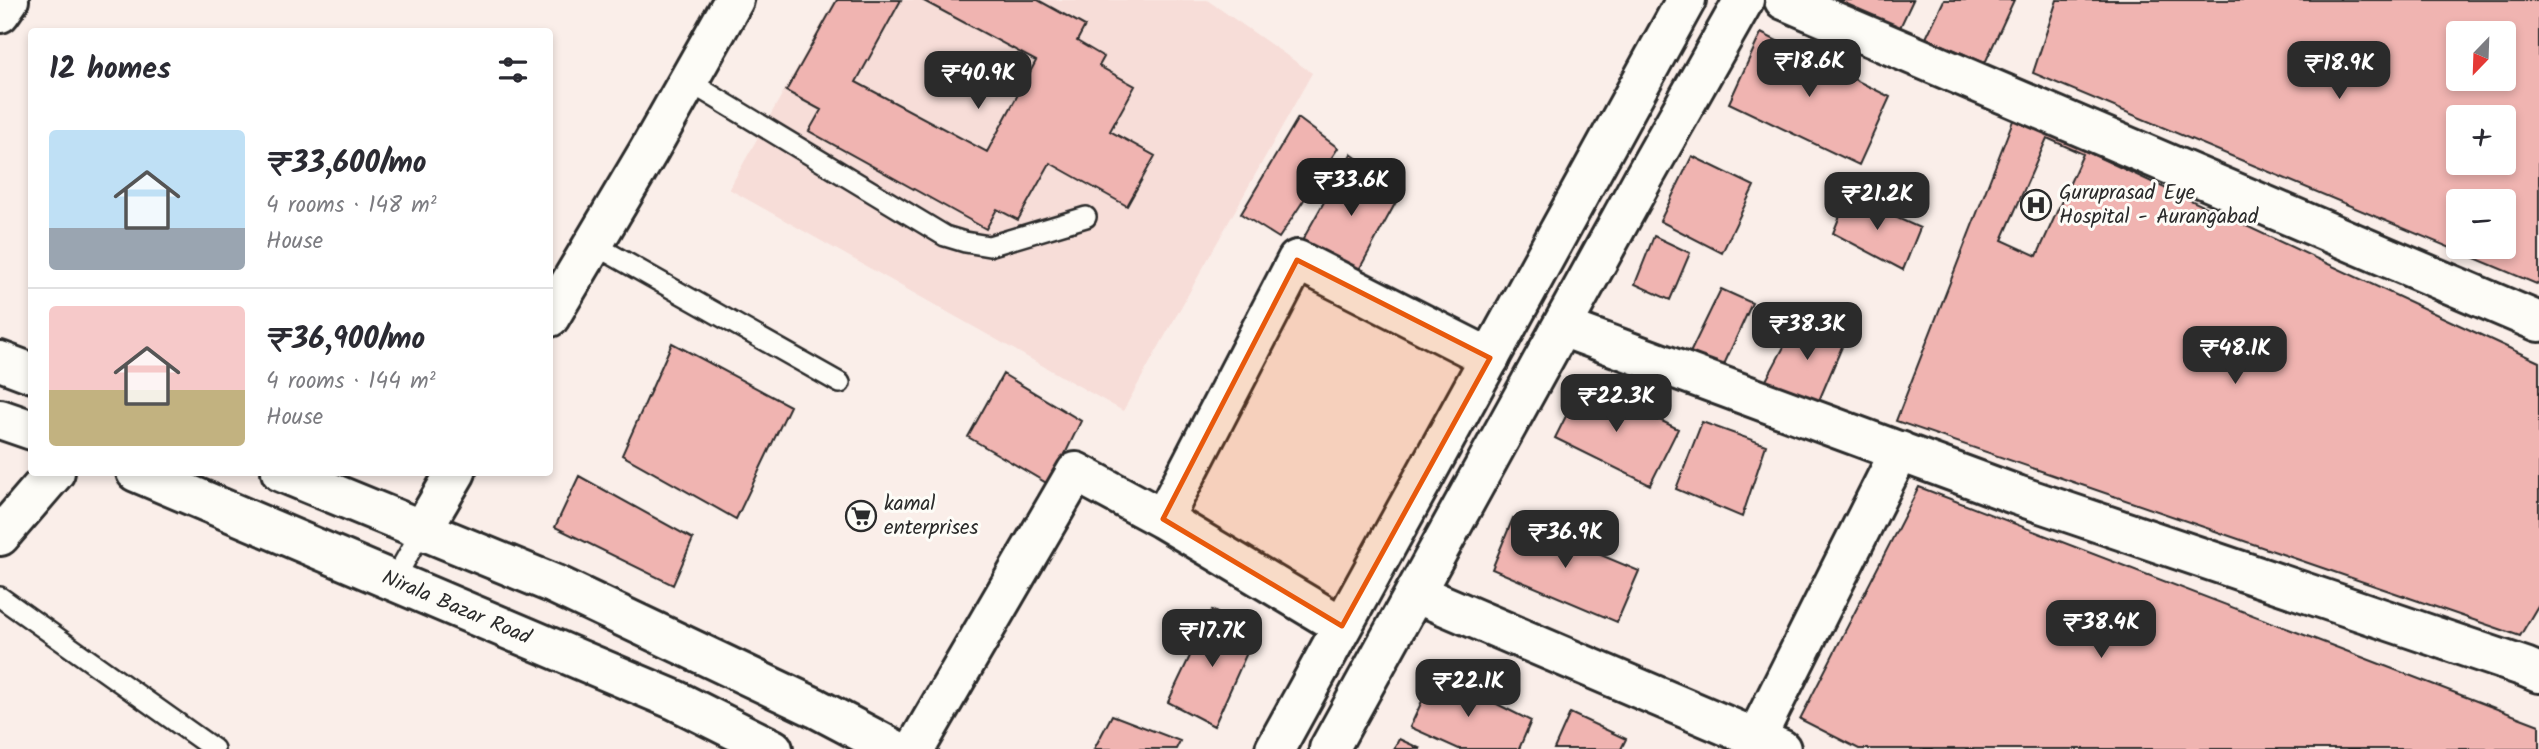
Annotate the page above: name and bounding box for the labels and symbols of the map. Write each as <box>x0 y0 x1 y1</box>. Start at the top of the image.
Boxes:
north arrow <box>2446 21 2516 91</box>
pin: ₹18.6K <box>1752 40 1866 99</box>
pin: ₹18.9K <box>2282 42 2396 101</box>
pin: ₹40.9K <box>921 52 1035 111</box>
pin: ₹33.6K <box>1294 158 1408 218</box>
pin: ₹21.2K <box>1820 173 1934 232</box>
place label: Guruprasad Eye Hospital - Aurangabad <box>2059 177 2259 234</box>
hospital icon: Guruprasad Eye Hospital - Aurangabad <box>2019 188 2053 222</box>
pin: ₹38.3K <box>1750 302 1864 362</box>
pin: ₹48.1K <box>2178 326 2292 386</box>
pin: ₹22.3K <box>1559 374 1673 434</box>
place label: kamal enterprises <box>884 488 979 545</box>
supermarket icon: kamal enterprises <box>844 499 878 533</box>
pin: ₹36.9K <box>1508 510 1622 570</box>
street label: Nirala Bazar Road <box>377 561 537 654</box>
pin: ₹38.4K <box>2044 600 2158 660</box>
pin: ₹17.7K <box>1155 610 1269 669</box>
pin: ₹22.1K <box>1411 660 1525 719</box>

